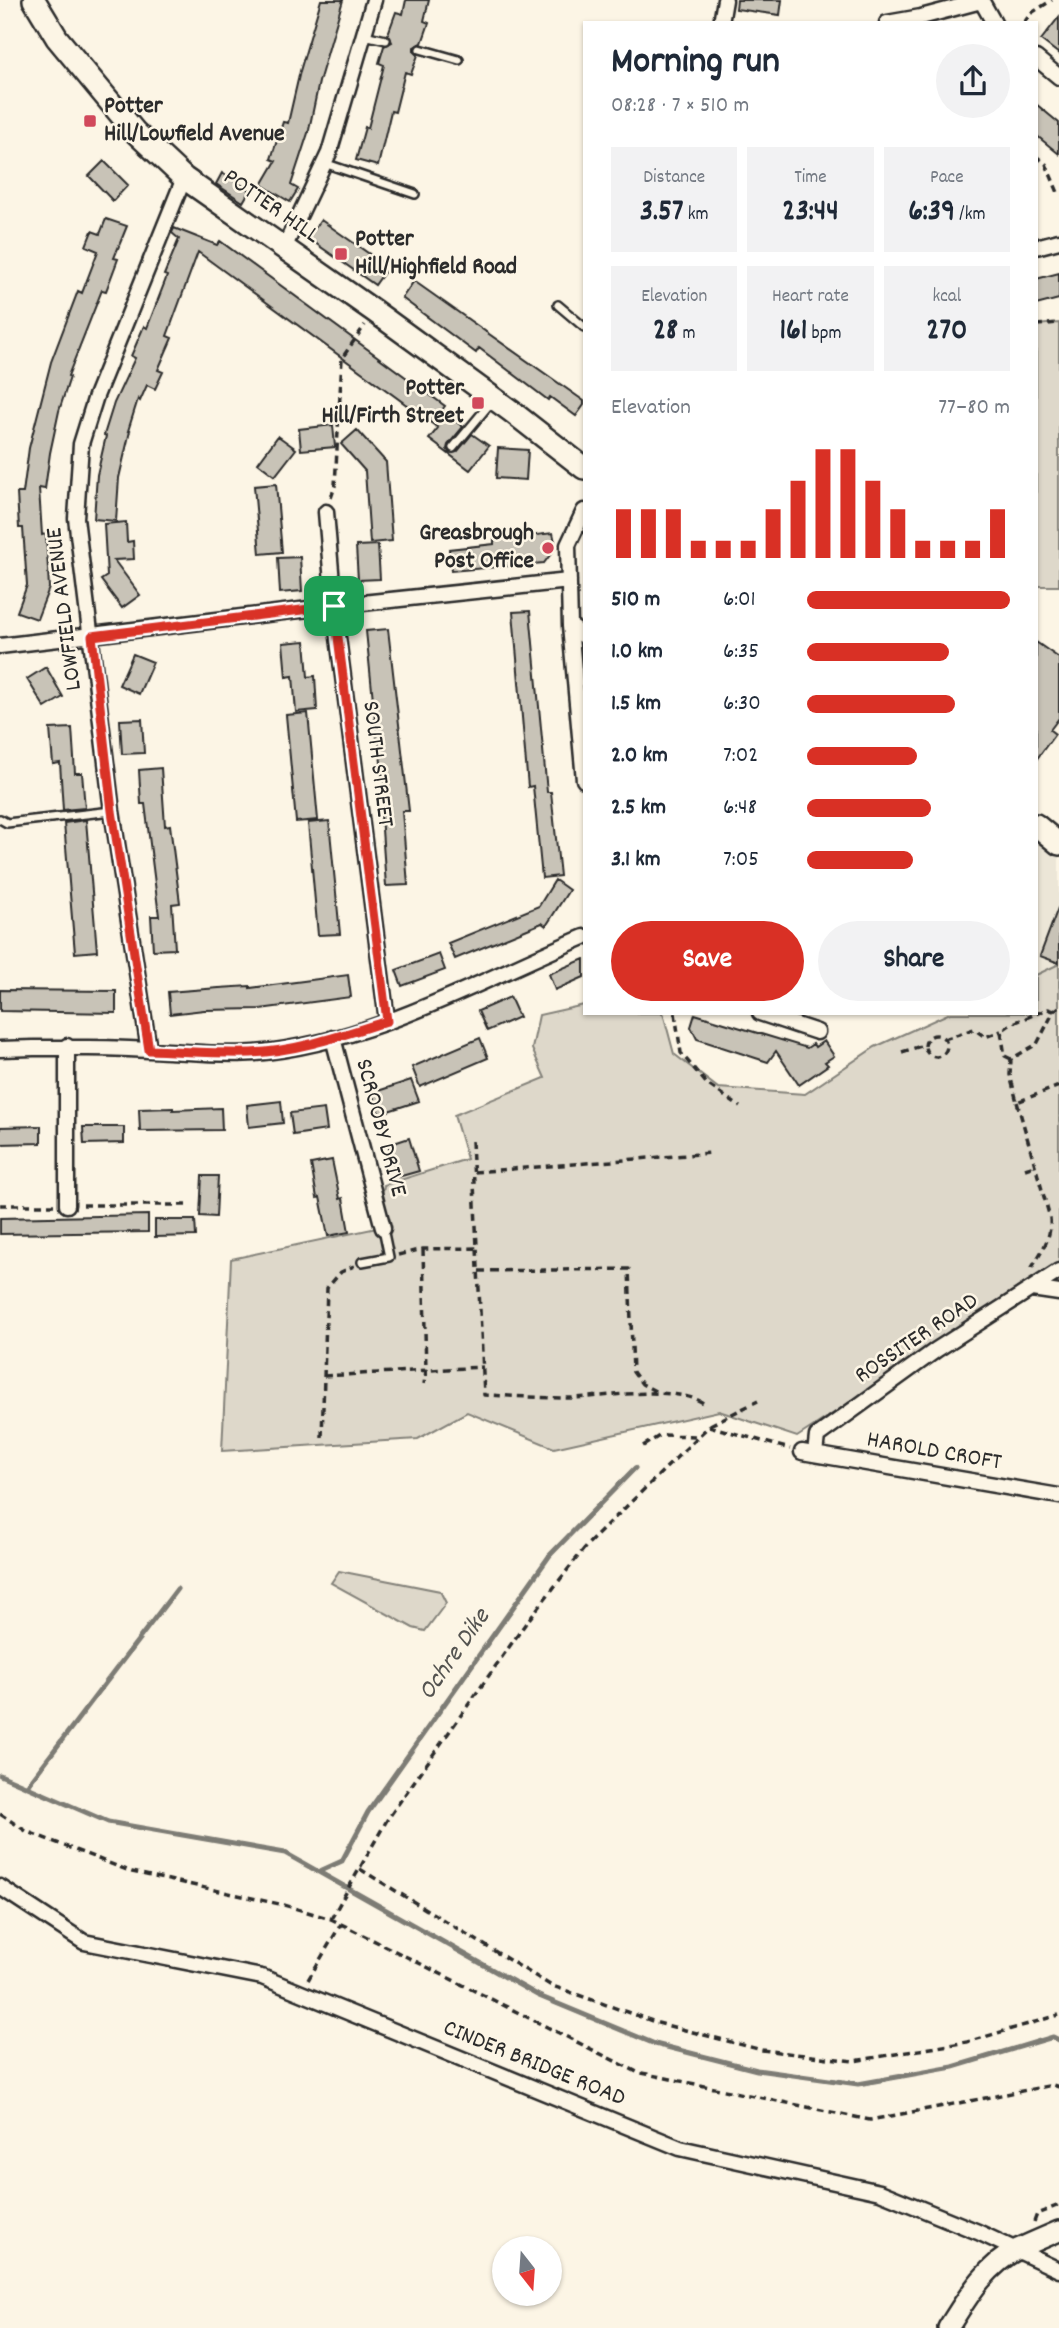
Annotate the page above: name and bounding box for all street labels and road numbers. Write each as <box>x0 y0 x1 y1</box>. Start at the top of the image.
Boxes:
street label: POTTER HILL <box>216 161 326 253</box>
street label: LOWFIELD AVENUE <box>38 525 92 692</box>
street label: SOUTH STREET <box>352 699 402 829</box>
street label: SCROOBY DRIVE <box>345 1055 415 1201</box>
street label: ROSSITER ROAD <box>848 1285 986 1393</box>
street label: HAROLD CROFT <box>864 1423 1004 1481</box>
street label: CINDER BRIDGE ROAD <box>438 2012 630 2116</box>

